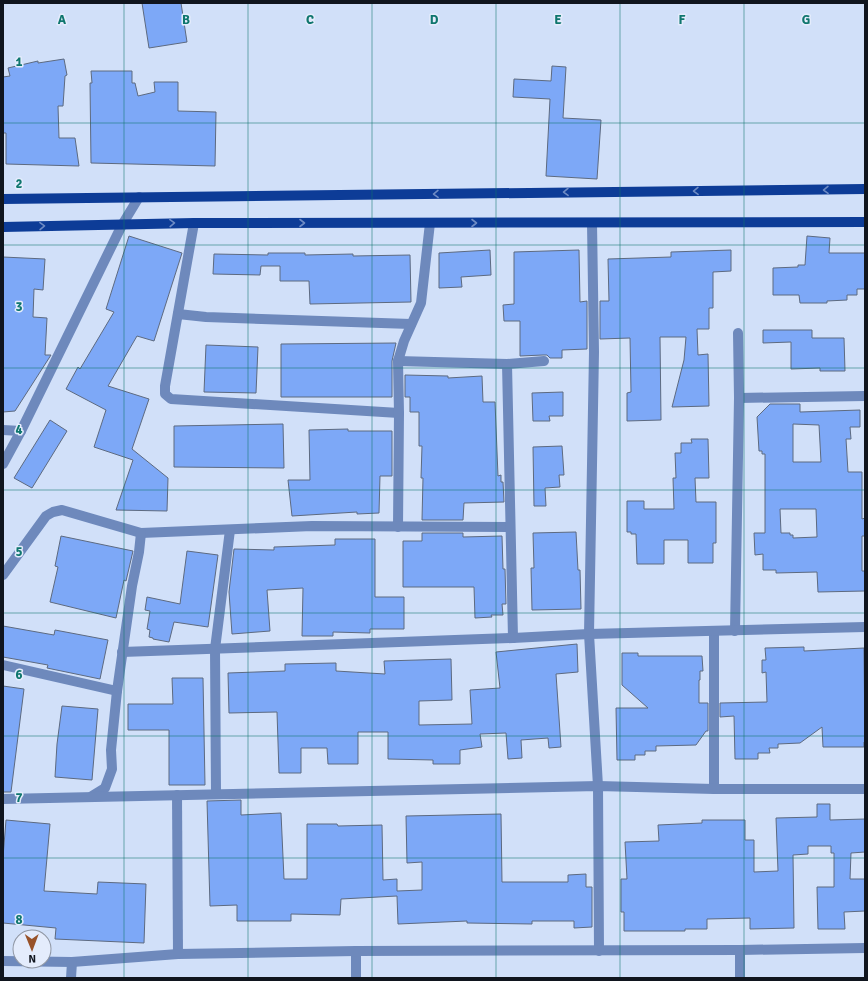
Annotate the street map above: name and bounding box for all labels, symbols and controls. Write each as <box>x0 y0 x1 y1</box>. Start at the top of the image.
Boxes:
text: A <box>58 12 67 28</box>
text: B <box>182 12 190 28</box>
text: C <box>306 12 314 28</box>
text: D <box>430 12 439 28</box>
text: E <box>554 12 562 28</box>
text: F <box>679 12 686 28</box>
text: G <box>802 12 810 28</box>
text: 1 <box>15 54 23 70</box>
text: 2 <box>15 176 23 192</box>
one-way arrow <box>823 186 829 194</box>
one-way arrow <box>693 187 699 195</box>
one-way arrow <box>563 188 569 196</box>
one-way arrow <box>433 190 439 198</box>
one-way arrow <box>169 219 175 227</box>
one-way arrow <box>299 219 305 227</box>
one-way arrow <box>471 219 477 227</box>
one-way arrow <box>39 222 45 230</box>
text: 3 <box>15 299 23 315</box>
text: 4 <box>15 422 23 438</box>
text: 5 <box>15 544 23 560</box>
text: 6 <box>15 667 23 683</box>
text: 7 <box>15 790 23 806</box>
text: 8 <box>15 912 23 928</box>
north arrow <box>12 929 52 969</box>
text: N <box>28 952 36 965</box>

